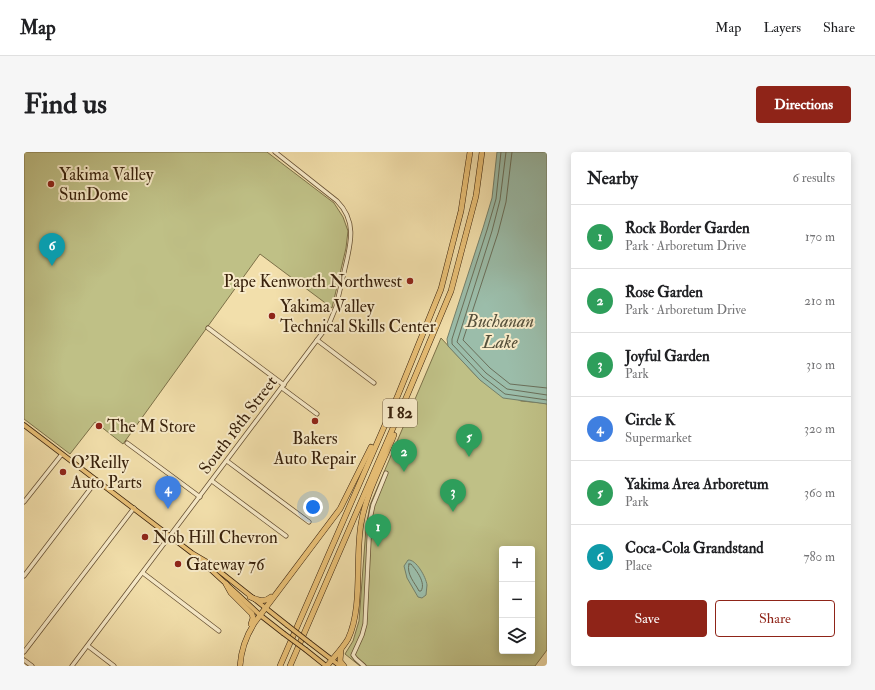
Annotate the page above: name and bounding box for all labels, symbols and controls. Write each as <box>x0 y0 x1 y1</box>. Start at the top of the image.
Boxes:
text: Map <box>20 16 56 40</box>
text: Map <box>715 19 741 36</box>
text: Layers <box>763 19 801 36</box>
text: Share <box>823 19 855 36</box>
button: Directions <box>756 86 851 123</box>
text: Find us <box>24 87 107 122</box>
place label: Yakima Valley SunDome <box>59 164 154 205</box>
text: Nearby <box>587 168 638 189</box>
text: 6 results <box>792 170 835 186</box>
marker: Yakima Valley SunDome <box>46 179 56 189</box>
text: Rock Border Garden <box>625 219 750 238</box>
text: 1 <box>598 229 602 245</box>
text: 170 m <box>805 229 835 245</box>
pin: 6 <box>39 233 65 266</box>
text: Park · Arboretum Drive <box>625 238 746 254</box>
place label: Pape Kenworth Northwest <box>224 271 402 293</box>
marker: Pape Kenworth Northwest <box>405 276 415 286</box>
text: Rose Garden <box>625 283 703 302</box>
text: 2 <box>597 293 603 309</box>
text: 210 m <box>804 293 835 309</box>
place label: Yakima Valley Technical Skills Center <box>280 296 436 337</box>
text: Park · Arboretum Drive <box>625 302 746 318</box>
water label: Buchanan Lake <box>465 310 534 354</box>
marker: Yakima Valley Technical Skills Center <box>267 311 277 321</box>
text: Joyful Garden <box>625 347 710 366</box>
text: 3 <box>598 357 603 373</box>
text: 310 m <box>806 357 835 373</box>
text: Park <box>625 366 649 382</box>
street label: South 18th Street <box>194 371 282 478</box>
road number: I 82 <box>383 399 417 427</box>
text: Circle K <box>625 411 675 430</box>
place label: The M Store <box>107 416 196 437</box>
marker: Bakers Auto Repair <box>310 416 320 426</box>
marker: The M Store <box>94 421 104 431</box>
text: 4 <box>596 421 604 437</box>
text: 320 m <box>804 421 835 437</box>
pin: 5 <box>456 424 482 457</box>
place label: Bakers Auto Repair <box>273 428 357 470</box>
text: Supermarket <box>625 430 692 446</box>
pin: 2 <box>391 439 417 472</box>
place label: O'Reilly Auto Parts <box>70 452 142 493</box>
marker: O'Reilly Auto Parts <box>58 467 68 477</box>
text: Yakima Area Arboretum <box>625 475 769 494</box>
pin: 4 <box>155 476 181 509</box>
pin: 3 <box>440 479 466 512</box>
text: 5 <box>597 485 603 501</box>
text: 360 m <box>804 485 835 501</box>
text: Park <box>625 494 649 510</box>
your location <box>303 497 323 517</box>
pin: 1 <box>365 514 391 547</box>
place label: Nob Hill Chevron <box>153 527 278 548</box>
marker: Nob Hill Chevron <box>140 532 150 542</box>
text: Coca-Cola Grandstand <box>625 539 764 558</box>
map controls <box>499 546 535 654</box>
button: + <box>499 546 535 582</box>
text: 6 <box>597 549 603 565</box>
text: 780 m <box>803 549 835 565</box>
place label: Gateway 76 <box>186 554 266 576</box>
text: Place <box>625 558 652 574</box>
marker: Gateway 76 <box>173 559 183 569</box>
button: − <box>499 582 535 618</box>
button: Save <box>587 600 707 637</box>
button: Share <box>715 600 835 637</box>
button: layers <box>499 618 535 654</box>

